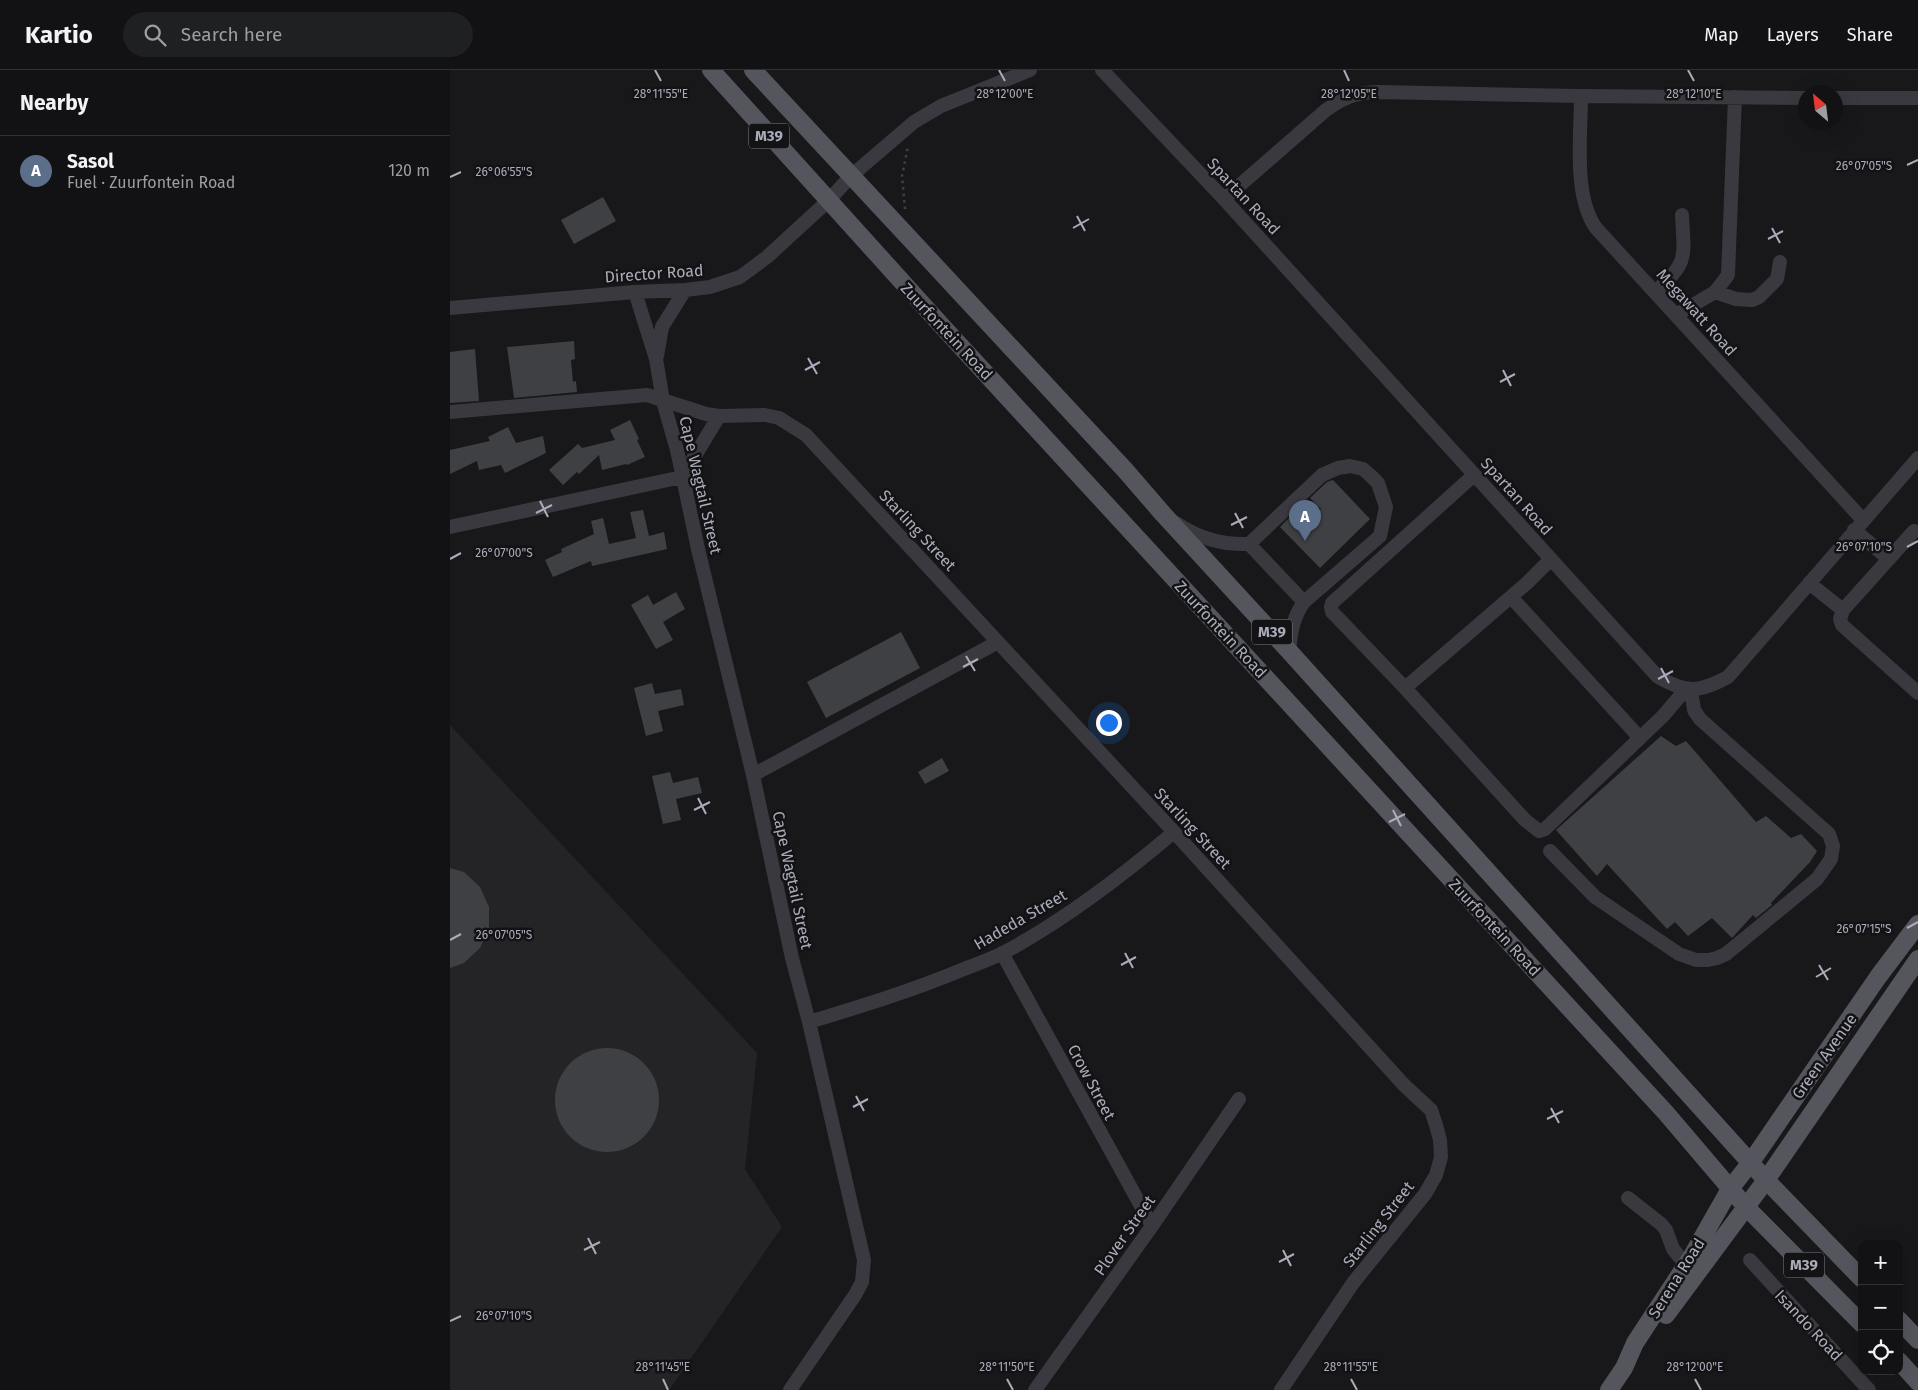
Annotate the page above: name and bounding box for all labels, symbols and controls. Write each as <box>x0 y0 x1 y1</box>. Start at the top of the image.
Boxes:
search box <box>123 12 473 57</box>
text: Kartio <box>25 21 93 49</box>
icon: search <box>141 21 169 49</box>
text: Search here <box>181 23 282 46</box>
text: Map <box>1704 24 1739 46</box>
text: Layers <box>1767 24 1819 46</box>
text: Share <box>1847 24 1893 46</box>
north arrow <box>1798 85 1843 130</box>
text: 28°11'55"E <box>634 87 688 101</box>
text: 28°12'00"E <box>977 87 1033 101</box>
text: 28°12'05"E <box>1321 87 1377 101</box>
text: 28°12'10"E <box>1666 87 1722 101</box>
text: Nearby <box>20 90 88 116</box>
road number: M39 <box>749 124 789 148</box>
text: Sasol <box>67 150 114 173</box>
street label: Spartan Road <box>1203 154 1284 239</box>
text: 26°07'05"S <box>1836 159 1893 173</box>
text: A <box>31 161 41 180</box>
text: 120 m <box>388 161 430 180</box>
text: 26°06'55"S <box>476 165 533 179</box>
text: Fuel · Zuurfontein Road <box>67 173 235 192</box>
street label: Director Road <box>604 261 704 286</box>
street label: Megawatt Road <box>1653 265 1741 360</box>
street label: Zuurfontein Road <box>897 279 997 384</box>
street label: Cape Wagtail Street <box>675 414 726 556</box>
street label: Spartan Road <box>1477 454 1556 539</box>
street label: Starling Street <box>875 486 960 575</box>
pin: A <box>1289 500 1321 541</box>
text: 26°07'10"S <box>1836 540 1893 554</box>
text: 26°07'00"S <box>475 546 533 560</box>
street label: Zuurfontein Road <box>1171 577 1271 682</box>
road number: M39 <box>1252 620 1292 644</box>
your location <box>1096 710 1122 736</box>
street label: Starling Street <box>1150 784 1235 873</box>
street label: Cape Wagtail Street <box>769 809 816 951</box>
street label: Zuurfontein Road <box>1445 875 1545 980</box>
street label: Hadeda Street <box>971 885 1070 954</box>
text: 26°07'15"S <box>1836 922 1892 936</box>
text: 26°07'05"S <box>476 928 533 942</box>
street label: Green Avenue <box>1788 1010 1861 1103</box>
street label: Crow Street <box>1064 1041 1120 1123</box>
street label: Starling Street <box>1339 1177 1418 1271</box>
street label: Plover Street <box>1090 1191 1159 1279</box>
street label: Serena Road <box>1644 1235 1709 1322</box>
map controls <box>1858 1240 1903 1375</box>
button: + <box>1858 1240 1903 1285</box>
road number: M39 <box>1784 1252 1824 1278</box>
button: − <box>1858 1285 1903 1330</box>
street label: Isando Road <box>1771 1286 1846 1365</box>
text: 26°07'10"S <box>476 1309 533 1323</box>
button: locate <box>1858 1330 1903 1375</box>
text: 28°11'45"E <box>636 1360 690 1374</box>
text: 28°11'50"E <box>979 1360 1035 1374</box>
text: 28°11'55"E <box>1324 1360 1378 1374</box>
text: 28°12'00"E <box>1667 1360 1723 1374</box>

